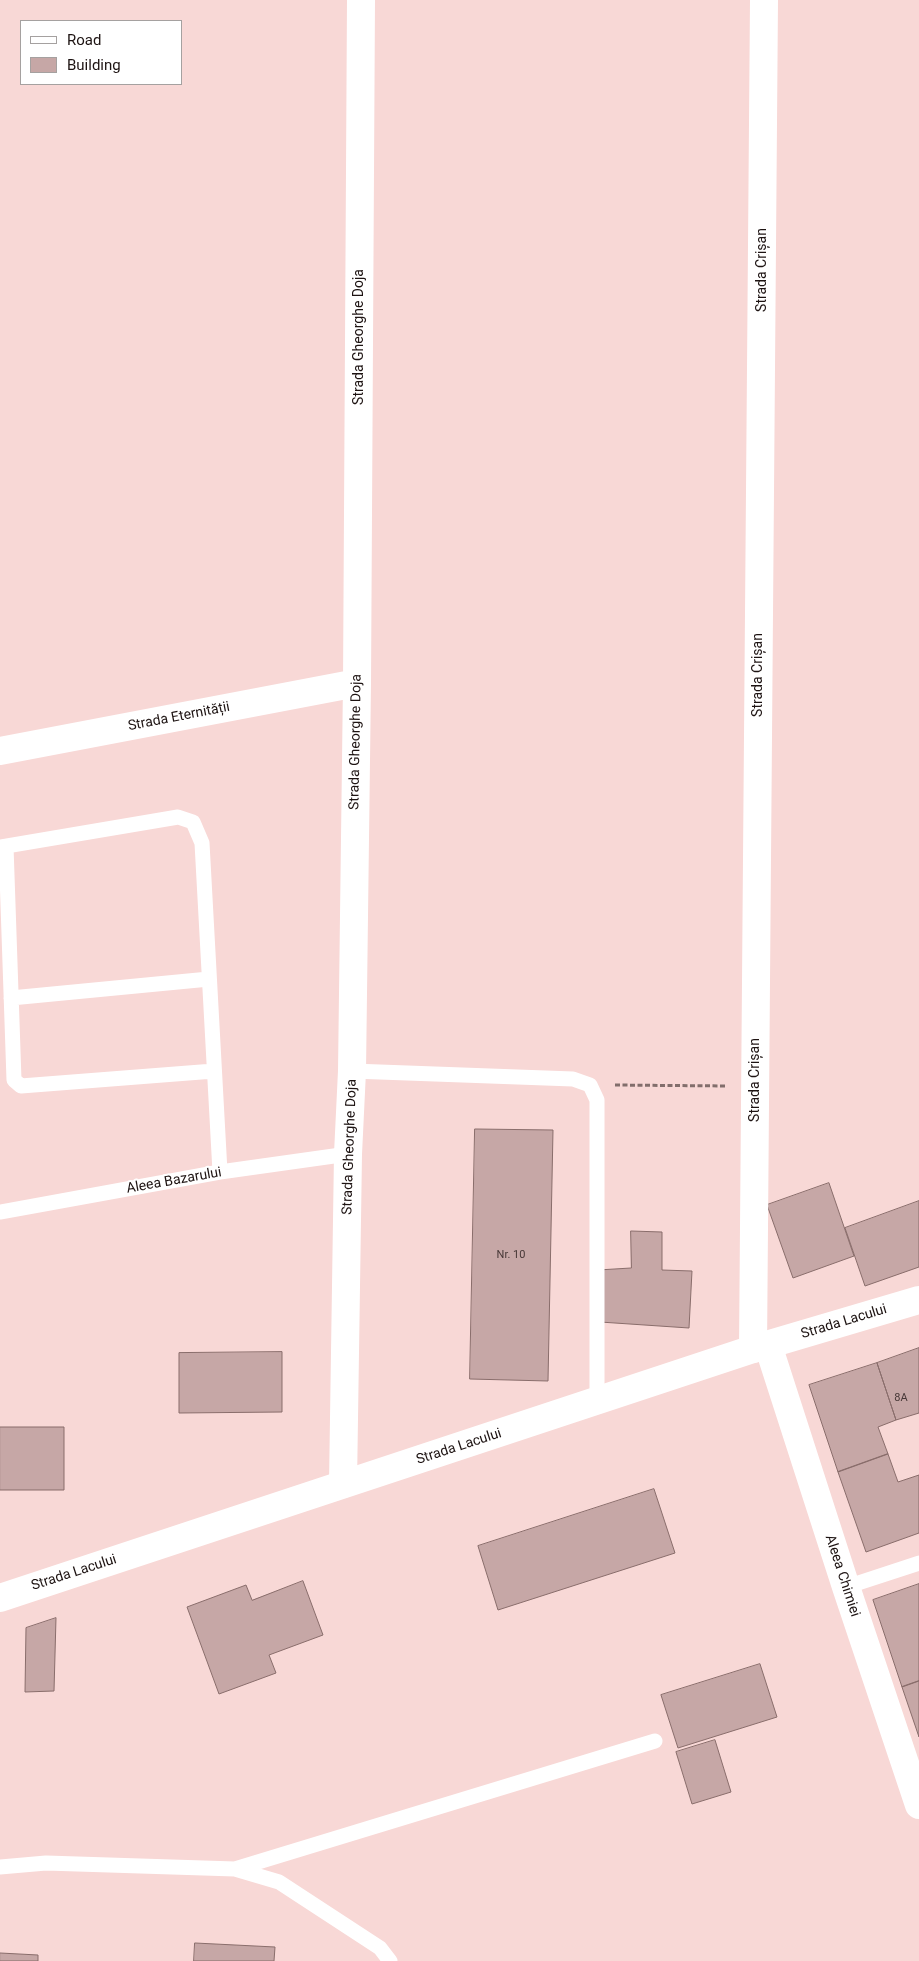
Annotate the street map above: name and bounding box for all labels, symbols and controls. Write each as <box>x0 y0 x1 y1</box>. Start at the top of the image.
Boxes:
legend <box>20 20 182 85</box>
text: Road <box>67 31 101 49</box>
text: Building <box>67 56 121 74</box>
street label: Strada Crișan <box>754 228 770 312</box>
street label: Strada Gheorghe Doja <box>351 269 367 405</box>
street label: Strada Crișan <box>750 633 766 717</box>
street label: Strada Gheorghe Doja <box>346 674 366 810</box>
street label: Strada Eternității <box>127 699 231 735</box>
street label: Strada Crișan <box>747 1038 763 1122</box>
street label: Strada Gheorghe Doja <box>339 1079 361 1215</box>
street label: Aleea Bazarului <box>125 1164 223 1198</box>
house number: Nr. 10 <box>497 1248 525 1262</box>
street label: Strada Lacului <box>799 1301 889 1343</box>
house number: 8A <box>894 1391 908 1405</box>
street label: Strada Lacului <box>414 1425 504 1469</box>
street label: Aleea Chimiei <box>821 1533 863 1619</box>
street label: Strada Lacului <box>29 1551 119 1595</box>

